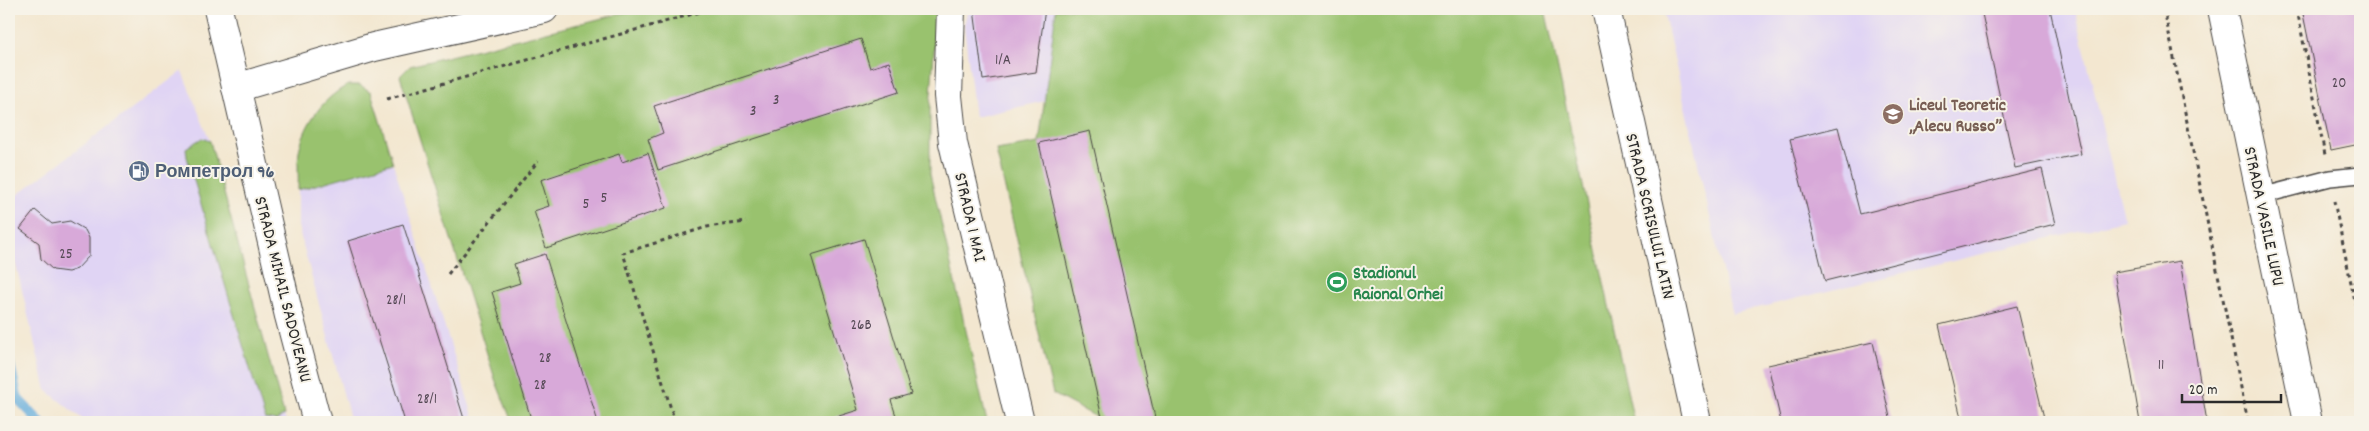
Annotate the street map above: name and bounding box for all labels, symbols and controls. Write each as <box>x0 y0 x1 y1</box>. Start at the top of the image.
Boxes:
house number: 1/A <box>995 50 1011 72</box>
house number: 20 <box>2332 73 2346 95</box>
house number: 3 <box>773 90 779 112</box>
place label: Liceul Teoretic „Alecu Russo” <box>1909 94 2006 140</box>
house number: 3 <box>750 101 756 123</box>
school or university icon: Liceul Teoretic „Alecu Russo” <box>1881 102 1905 126</box>
street label: STRADA SCRISULUI LATIN <box>1617 131 1680 302</box>
street label: STRADA VASILE LUPU <box>2236 145 2289 288</box>
fuel station icon: Ромпетрол 96 <box>127 159 151 183</box>
place label: Ромпетрол 96 <box>155 161 274 186</box>
street label: STRADA 1 MAI <box>946 170 991 265</box>
house number: 5 <box>601 188 608 210</box>
street label: STRADA MIHAIL SADOVEANU <box>246 194 317 385</box>
house number: 5 <box>583 194 590 216</box>
house number: 25 <box>59 244 73 266</box>
place label: Stadionul Raional Orhei <box>1353 262 1444 308</box>
sports icon: Stadionul Raional Orhei <box>1325 270 1349 294</box>
house number: 28/1 <box>386 290 406 312</box>
house number: 26B <box>850 315 872 337</box>
house number: 28 <box>539 348 551 370</box>
house number: 11 <box>2158 355 2164 377</box>
scale bar <box>2182 371 2280 403</box>
house number: 28 <box>534 375 546 397</box>
text: 20 m <box>2189 380 2217 402</box>
house number: 28/1 <box>417 389 437 411</box>

